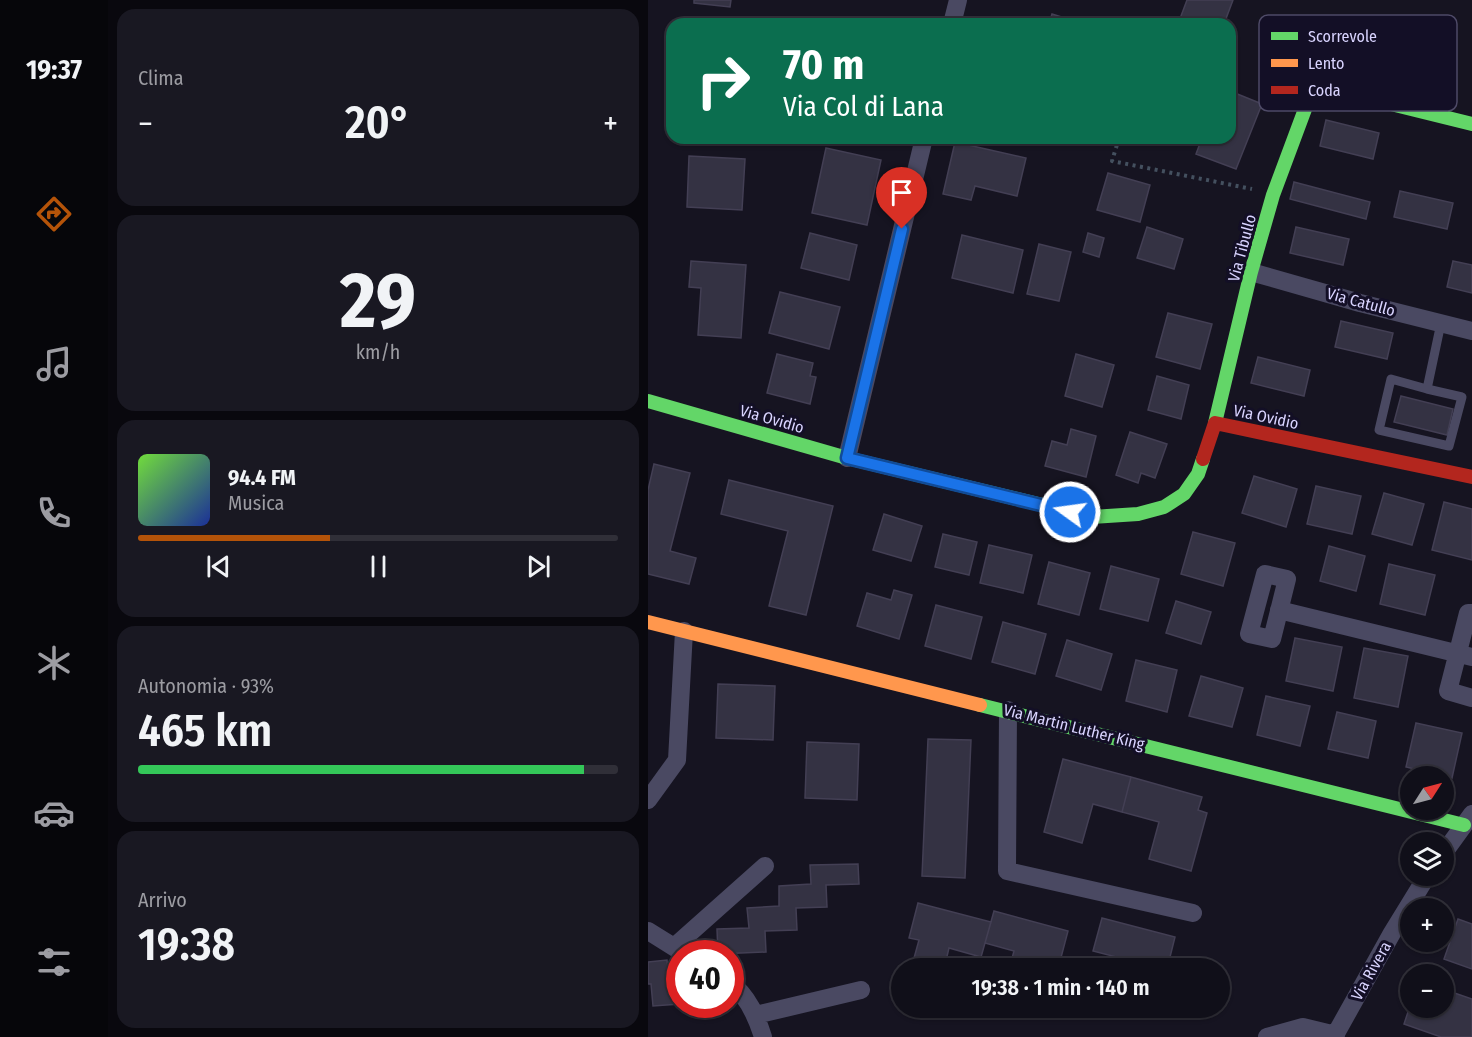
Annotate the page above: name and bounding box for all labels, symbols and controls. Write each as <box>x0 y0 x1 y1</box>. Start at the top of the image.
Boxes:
legend <box>1259 15 1457 111</box>
text: Scorrevole <box>1308 27 1377 46</box>
text: 70 m <box>783 40 864 90</box>
icon: right <box>684 42 762 120</box>
text: 19:37 <box>26 54 82 86</box>
text: Lento <box>1308 54 1344 73</box>
text: Clima <box>138 66 183 90</box>
text: Coda <box>1308 81 1341 100</box>
text: Via Col di Lana <box>783 91 944 123</box>
text: 20° <box>345 96 411 150</box>
text: − <box>138 104 153 144</box>
text: + <box>603 104 618 144</box>
pin <box>876 167 927 229</box>
icon: arrive <box>885 176 918 209</box>
icon: directions <box>33 193 75 235</box>
street label: Via Tibullo <box>1224 212 1260 284</box>
text: 29 <box>340 254 416 348</box>
street label: Via Catullo <box>1325 284 1397 320</box>
text: km/h <box>356 340 400 364</box>
icon: music <box>33 343 75 385</box>
street label: Via Ovidio <box>738 401 806 437</box>
street label: Via Ovidio <box>1232 401 1300 433</box>
text: 94.4 FM <box>228 464 296 491</box>
position arrow <box>1038 480 1102 544</box>
text: Musica <box>228 491 284 515</box>
icon: phone <box>33 492 75 534</box>
icon: previous <box>202 550 235 583</box>
icon: pause <box>362 550 395 583</box>
icon: next <box>522 550 555 583</box>
icon: climate <box>33 642 75 684</box>
text: Autonomia · 93% <box>138 674 274 698</box>
street label: Via Martin Luther King <box>1002 700 1147 754</box>
text: 465 km <box>138 704 272 758</box>
north arrow <box>1400 766 1454 820</box>
map controls <box>1400 766 1454 1018</box>
icon: car <box>33 792 75 834</box>
button: layers <box>1400 832 1454 886</box>
text: Arrivo <box>138 888 187 912</box>
button: + <box>1400 898 1454 952</box>
text: 19:38 <box>138 918 235 972</box>
street label: Via Rivera <box>1347 938 1395 1004</box>
speed limit sign: 40 <box>666 940 744 1018</box>
icon: filters <box>33 941 75 983</box>
button: − <box>1400 964 1454 1018</box>
text: 19:38 · 1 min · 140 m <box>972 974 1149 1001</box>

